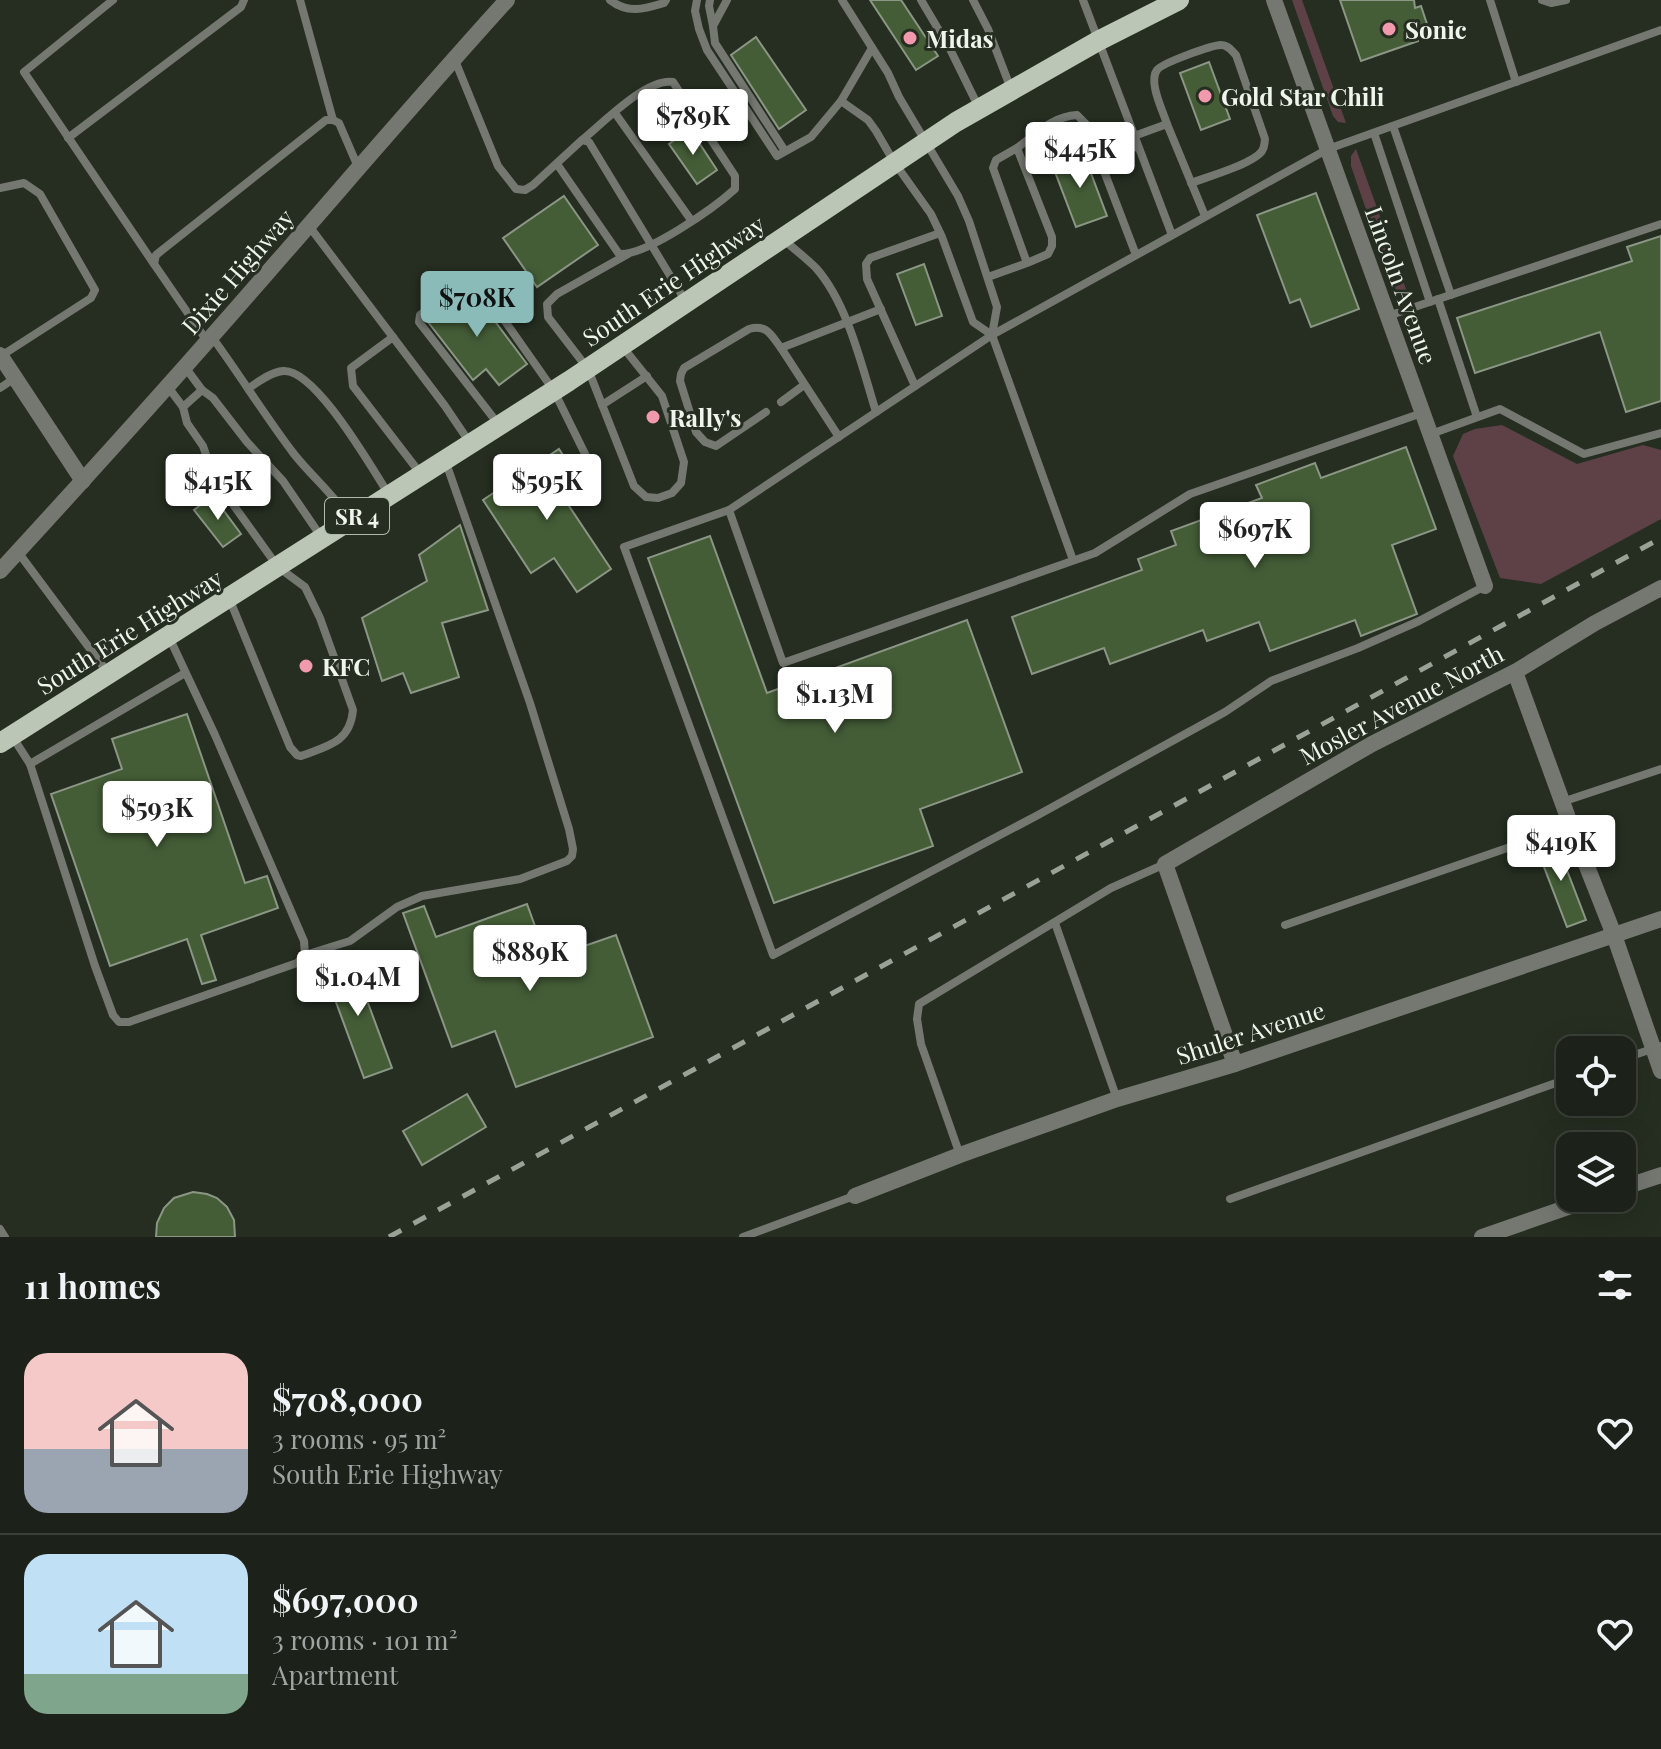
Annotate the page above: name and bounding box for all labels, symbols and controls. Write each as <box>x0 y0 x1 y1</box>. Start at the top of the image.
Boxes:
place label: Sonic <box>1405 13 1467 45</box>
marker: Sonic <box>1380 20 1398 38</box>
place label: Midas <box>926 22 994 54</box>
marker: Midas <box>901 29 919 47</box>
place label: Gold Star Chili <box>1221 80 1385 112</box>
marker: Gold Star Chili <box>1196 87 1214 105</box>
pin: $789K <box>637 89 749 157</box>
text: $789K <box>656 97 730 132</box>
pin: $445K <box>1024 122 1136 190</box>
text: $445K <box>1044 130 1116 165</box>
street label: Dixie Highway <box>174 202 300 340</box>
street label: Lincoln Avenue <box>1359 202 1445 368</box>
street label: South Erie Highway <box>576 207 770 353</box>
pin: $708K <box>421 271 533 339</box>
text: $708K <box>439 279 515 314</box>
place label: Rally's <box>669 401 741 433</box>
marker: Rally's <box>644 408 662 426</box>
pin: $415K <box>162 454 274 522</box>
pin: $595K <box>491 454 603 522</box>
text: $415K <box>184 462 252 497</box>
text: $595K <box>511 462 583 497</box>
road number: SR 4 <box>325 498 389 534</box>
pin: $697K <box>1199 502 1311 570</box>
text: $697K <box>1218 510 1292 545</box>
street label: South Erie Highway <box>30 561 228 701</box>
street label: Mosler Avenue North <box>1293 637 1509 771</box>
place label: KFC <box>322 650 370 682</box>
marker: KFC <box>297 657 315 675</box>
pin: $1.13M <box>770 667 900 735</box>
text: $1.13M <box>796 675 874 710</box>
pin: $593K <box>101 781 213 849</box>
text: $593K <box>121 789 193 824</box>
pin: $419K <box>1505 815 1617 883</box>
text: $419K <box>1525 823 1597 858</box>
pin: $889K <box>474 925 586 993</box>
text: $889K <box>491 933 569 968</box>
pin: $1.04M <box>293 950 423 1018</box>
text: $1.04M <box>315 958 401 993</box>
street label: Shuler Avenue <box>1172 993 1328 1071</box>
map controls <box>1556 1036 1636 1212</box>
button: locate <box>1556 1036 1636 1116</box>
button: layers <box>1556 1132 1636 1212</box>
text: 11 homes <box>24 1262 161 1308</box>
icon: filters <box>1593 1263 1637 1307</box>
text: $708,000 <box>272 1375 423 1421</box>
icon: home <box>88 1385 184 1481</box>
icon: heart <box>1593 1411 1637 1455</box>
text: 3 rooms · 95 m² <box>272 1421 446 1456</box>
text: South Erie Highway <box>272 1456 503 1491</box>
text: $697,000 <box>272 1576 419 1622</box>
icon: home <box>88 1586 184 1682</box>
icon: heart <box>1593 1612 1637 1656</box>
text: 3 rooms · 101 m² <box>272 1622 457 1657</box>
text: Apartment <box>272 1657 398 1692</box>

